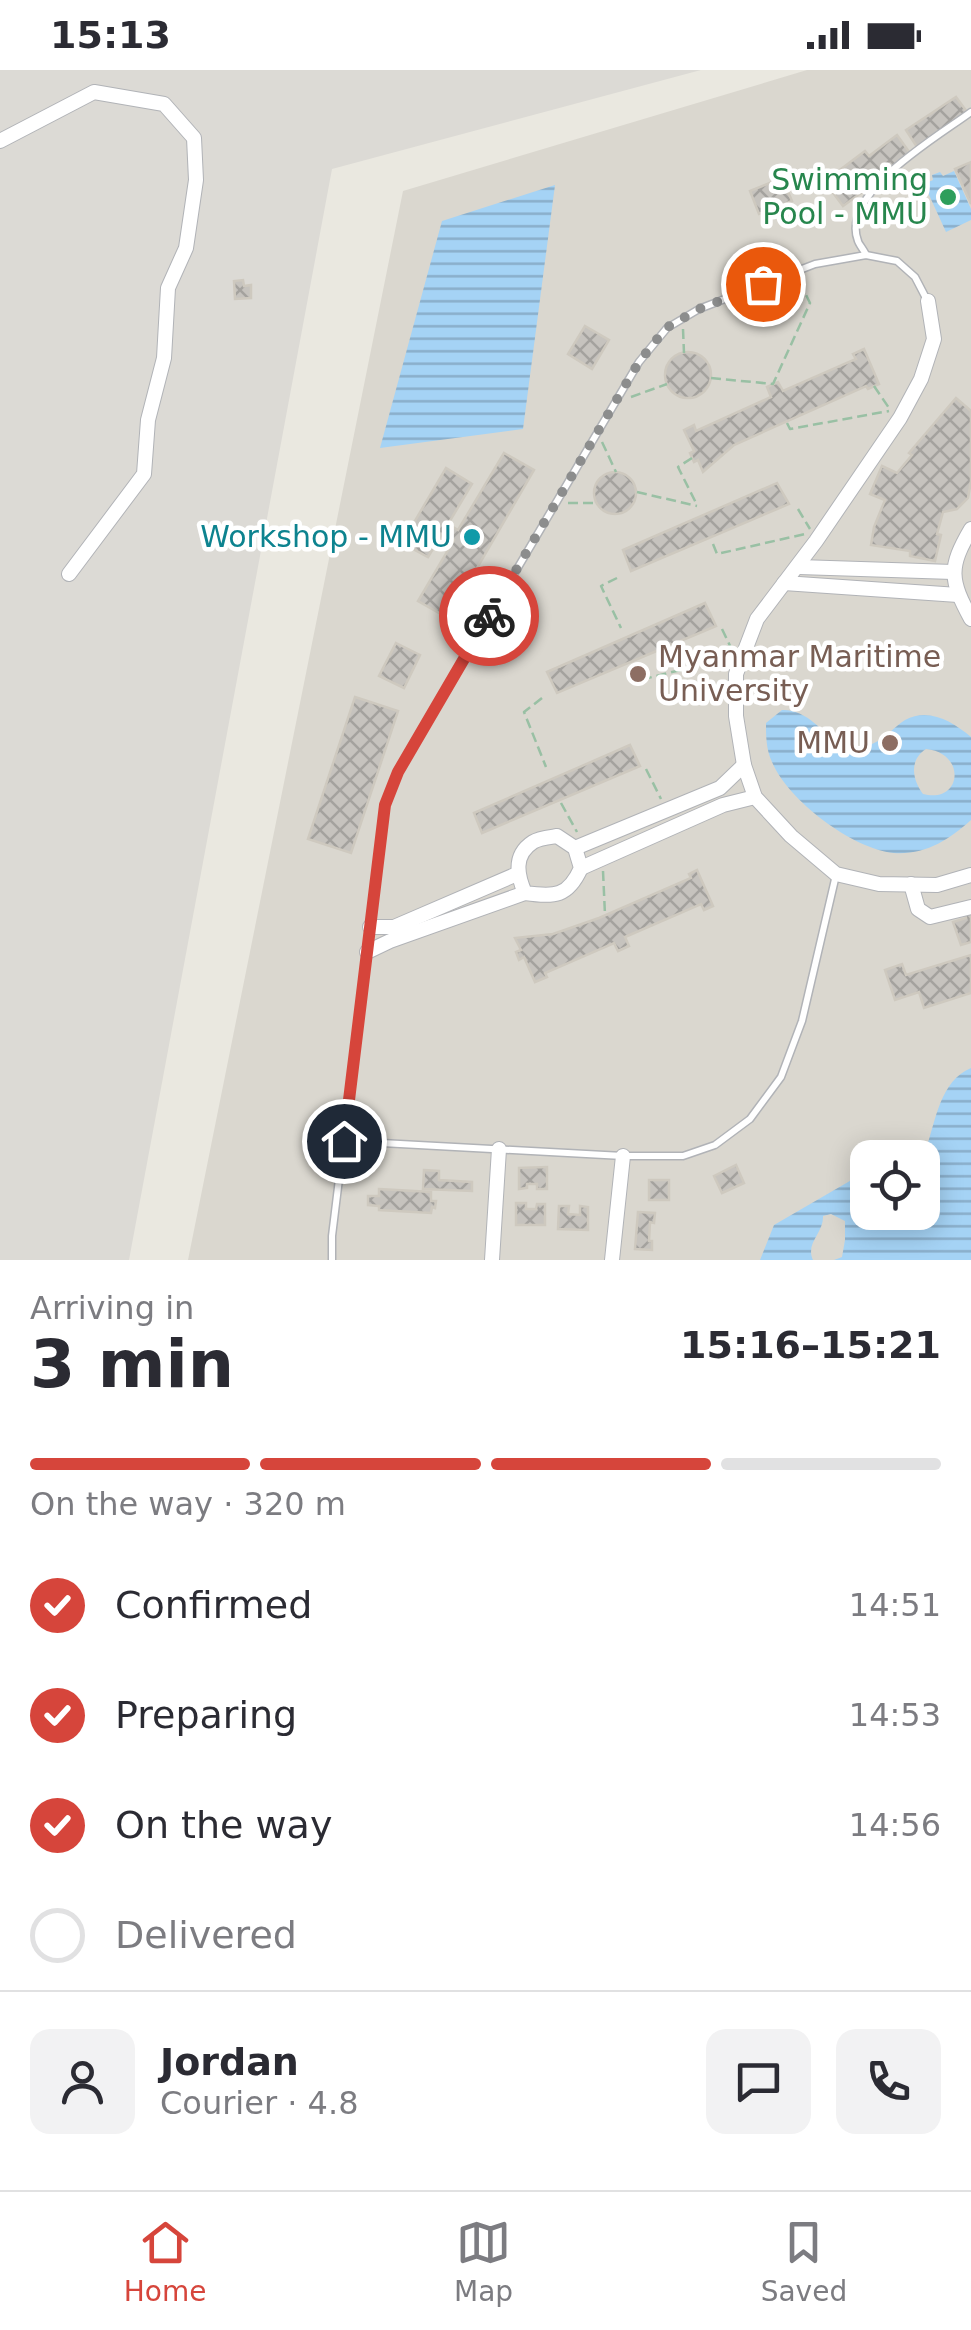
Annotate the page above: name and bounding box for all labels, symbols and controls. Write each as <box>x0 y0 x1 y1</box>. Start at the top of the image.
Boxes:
text: 15:13 <box>50 13 171 57</box>
place label: Swimming Pool - MMU <box>762 162 928 231</box>
marker: Swimming Pool - MMU <box>937 186 959 208</box>
pin <box>721 242 806 327</box>
icon: bag <box>736 257 791 312</box>
place label: Workshop - MMU <box>200 519 452 554</box>
marker: Workshop - MMU <box>461 526 483 548</box>
courier <box>439 566 539 666</box>
icon: bike <box>462 589 517 644</box>
place label: Myanmar Maritime University <box>658 639 941 708</box>
marker: Myanmar Maritime University <box>627 663 649 685</box>
place label: MMU <box>796 725 870 760</box>
marker: MMU <box>879 732 901 754</box>
pin <box>302 1099 387 1184</box>
icon: home <box>317 1114 372 1169</box>
map controls <box>850 1140 940 1230</box>
button: locate <box>850 1140 940 1230</box>
text: Arriving in <box>30 1289 194 1327</box>
text: 15:16–15:21 <box>680 1323 941 1367</box>
text: 3 min <box>30 1327 234 1402</box>
text: On the way · 320 m <box>30 1485 346 1523</box>
icon: check <box>30 1578 85 1633</box>
text: Confirmed <box>115 1583 312 1627</box>
text: 14:51 <box>849 1586 941 1624</box>
icon: check <box>30 1688 85 1743</box>
text: Preparing <box>115 1693 297 1737</box>
text: 14:53 <box>849 1696 941 1734</box>
icon: check <box>30 1798 85 1853</box>
text: On the way <box>115 1803 332 1847</box>
text: 14:56 <box>849 1806 941 1844</box>
text: Delivered <box>115 1913 297 1957</box>
button: person <box>30 2029 135 2134</box>
button: chat <box>706 2029 811 2134</box>
button: phone <box>836 2029 941 2134</box>
text: Jordan <box>160 2040 299 2084</box>
text: Courier · 4.8 <box>160 2084 359 2122</box>
tab: Home <box>124 2215 206 2308</box>
tab: Map <box>454 2215 513 2308</box>
tab: Saved <box>761 2215 847 2308</box>

